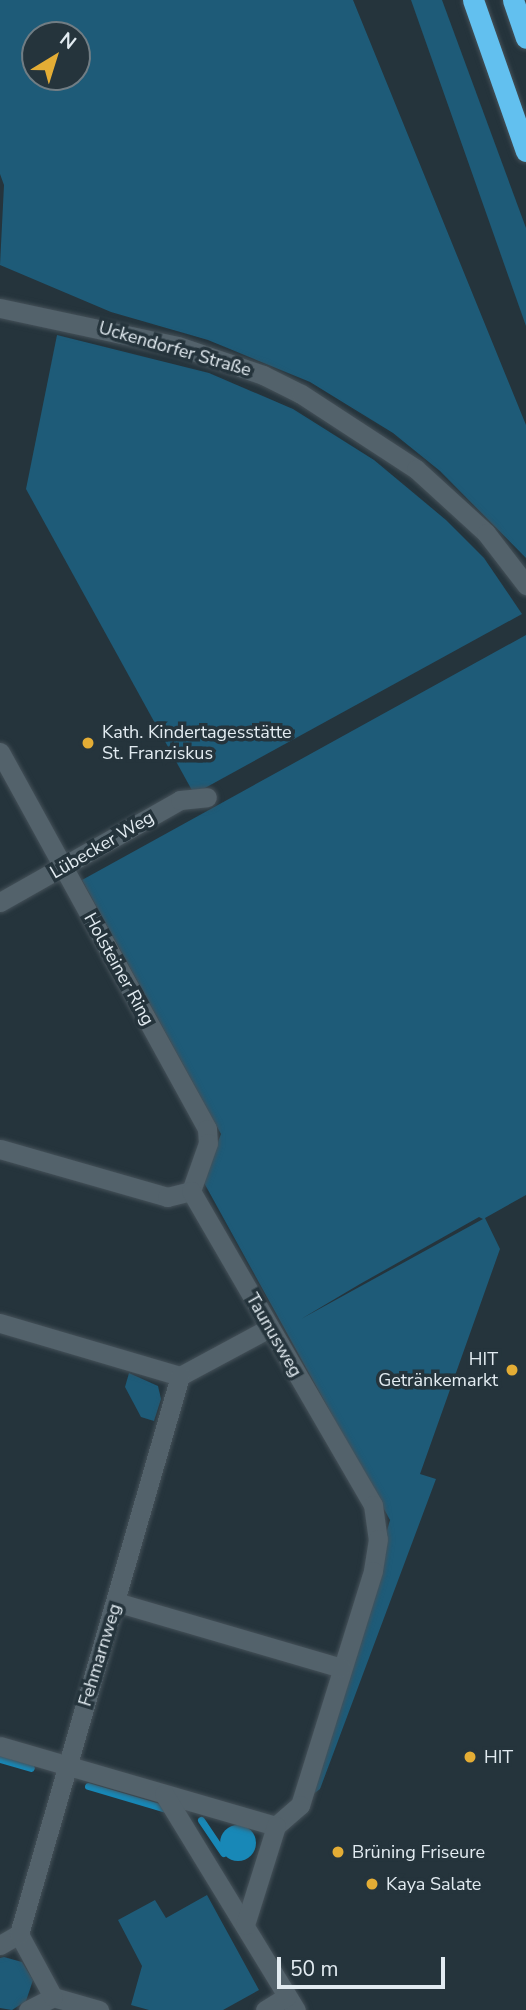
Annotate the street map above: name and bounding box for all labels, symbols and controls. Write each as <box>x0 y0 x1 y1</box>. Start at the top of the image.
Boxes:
north arrow <box>21 21 91 91</box>
text: N <box>54 26 81 56</box>
street label: Uckendorfer Straße <box>96 317 254 381</box>
place label: Kath. Kindertagesstätte St. Franziskus <box>102 722 292 764</box>
marker: Kath. Kindertagesstätte St. Franziskus <box>80 735 96 751</box>
street label: Lübecker Weg <box>46 807 158 883</box>
street label: Holsteiner Ring <box>79 909 159 1029</box>
street label: Taunusweg <box>241 1289 307 1381</box>
place label: HIT Getränkemarkt <box>378 1349 498 1392</box>
marker: HIT Getränkemarkt <box>504 1362 520 1378</box>
street label: Fehmarnweg <box>74 1601 126 1709</box>
place label: HIT <box>484 1746 513 1768</box>
marker: HIT <box>462 1749 478 1765</box>
place label: Brüning Friseure <box>352 1841 485 1863</box>
marker: Brüning Friseure <box>330 1844 346 1860</box>
place label: Kaya Salate <box>386 1873 481 1895</box>
marker: Kaya Salate <box>364 1876 380 1892</box>
scale bar <box>281 1944 449 1988</box>
text: 50 m <box>290 1955 339 1983</box>

